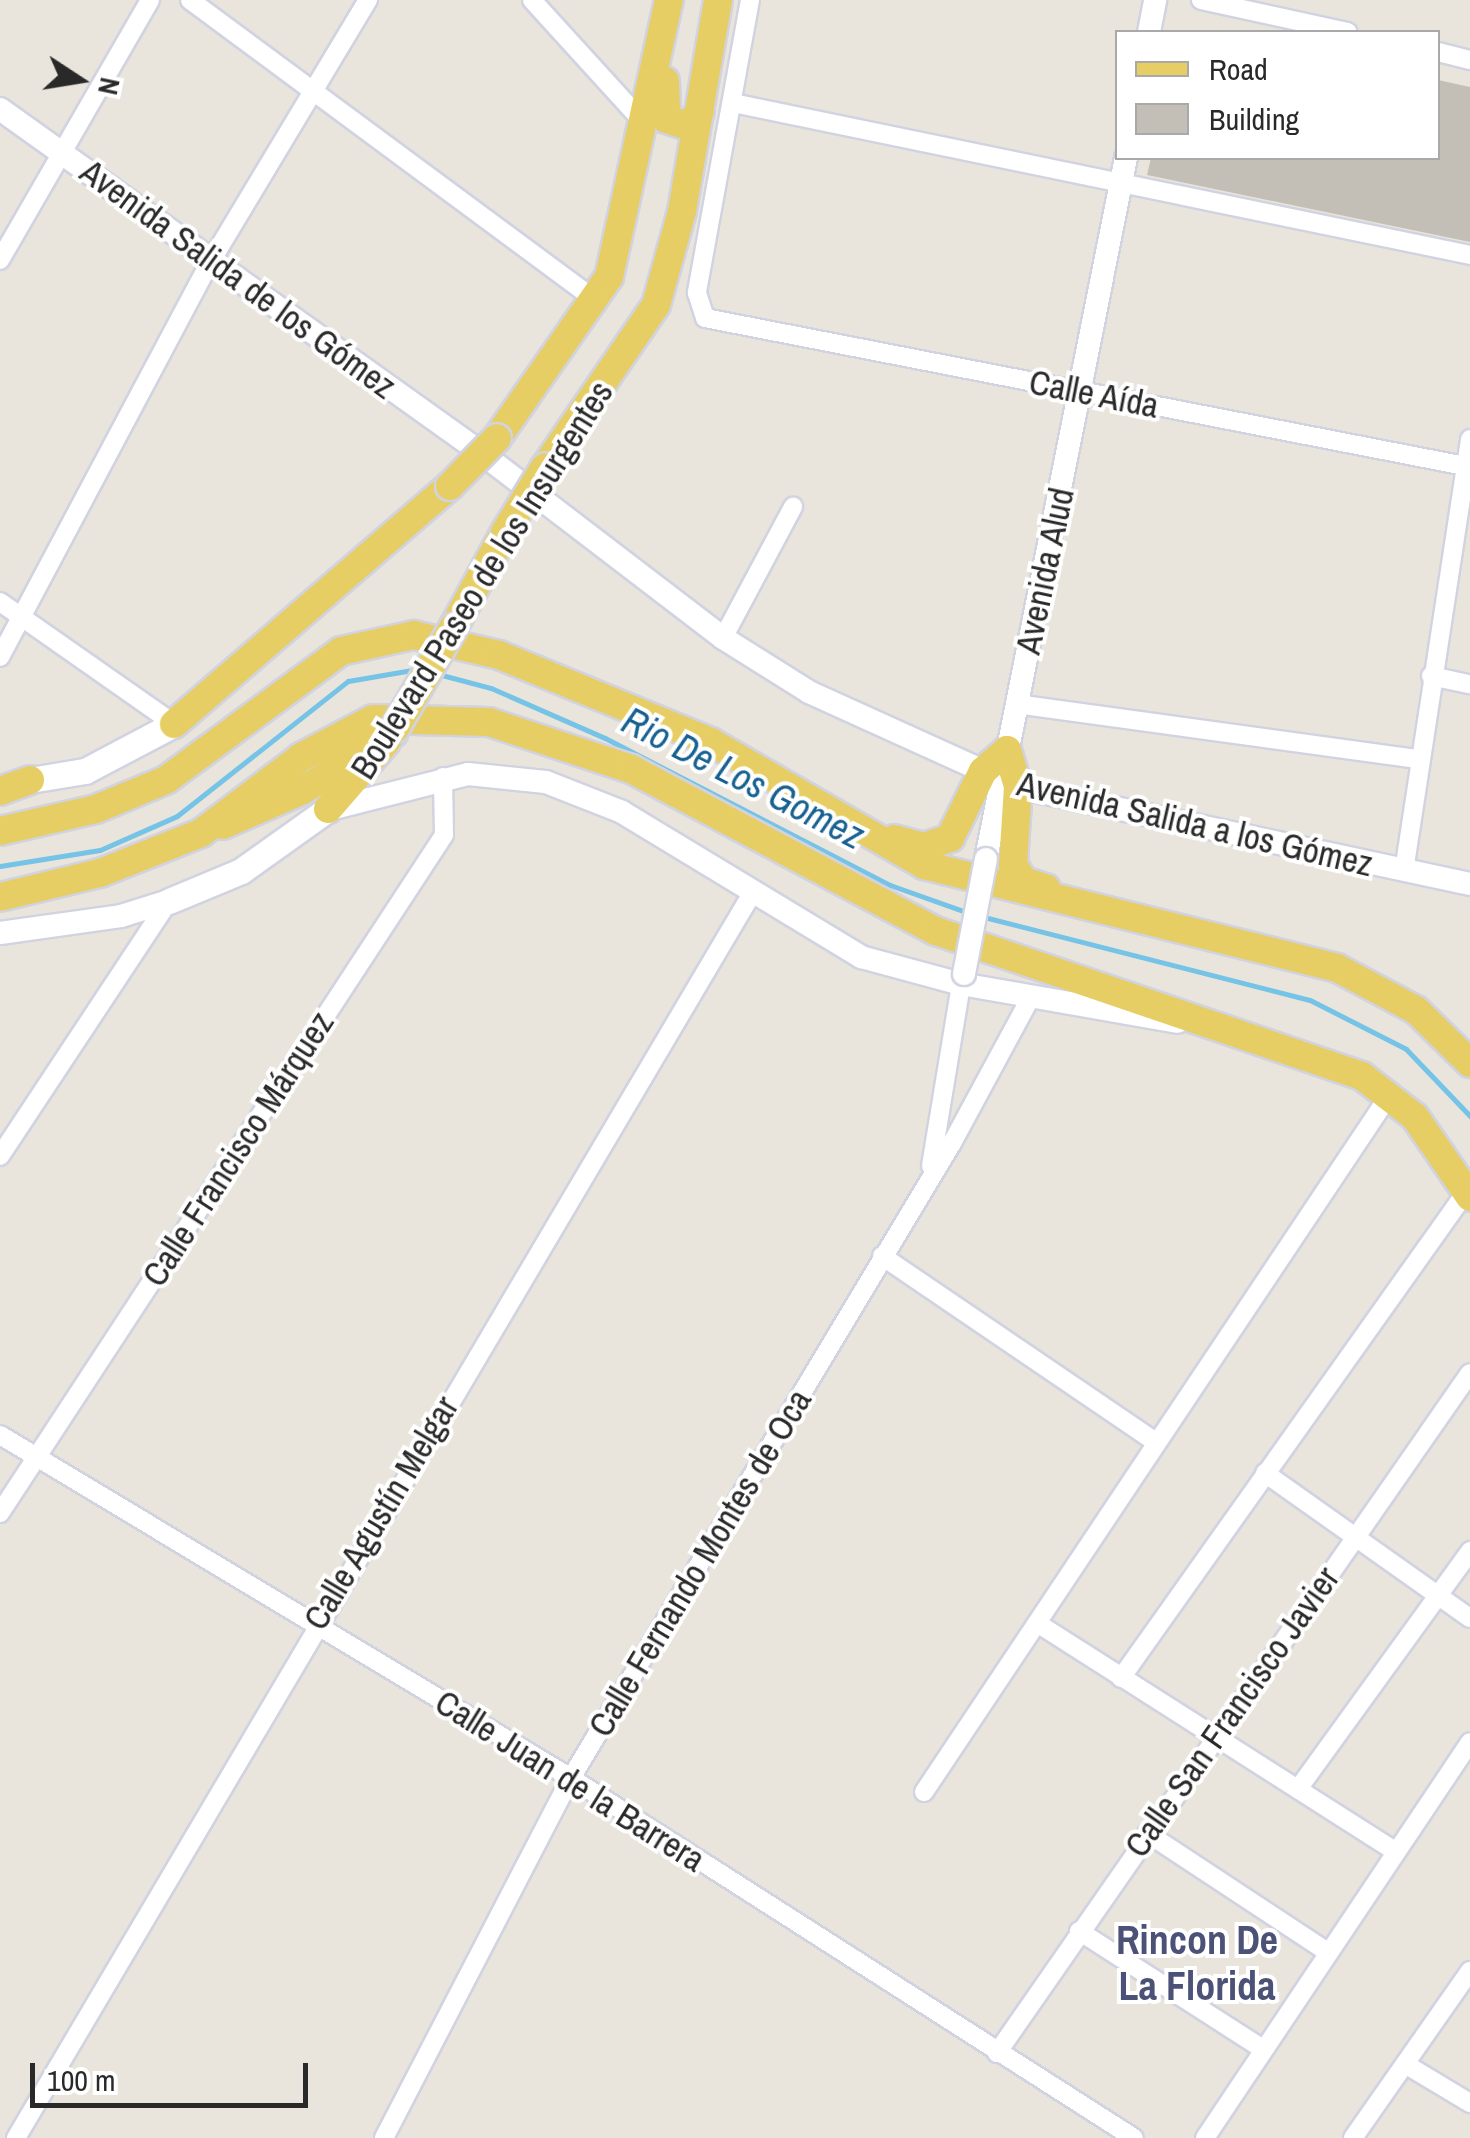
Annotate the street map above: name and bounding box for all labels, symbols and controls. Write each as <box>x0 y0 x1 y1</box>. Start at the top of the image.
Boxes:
north arrow <box>30 30 130 130</box>
legend <box>1115 30 1440 160</box>
text: Road <box>1209 49 1268 89</box>
text: N <box>89 74 130 98</box>
text: Building <box>1209 99 1299 139</box>
street label: Avenida Salida de los Gómez <box>72 151 404 407</box>
street label: Calle Aída <box>1025 361 1163 427</box>
street label: Boulevard Paseo de los Insurgentes <box>342 373 622 787</box>
street label: Avenida Alud <box>1007 483 1083 659</box>
water label: Rio De Los Gomez <box>615 698 871 858</box>
street label: Avenida Salida a los Gómez <box>1013 763 1377 885</box>
street label: Calle Francisco Márquez <box>134 1004 342 1294</box>
street label: Calle Fernando Montes de Oca <box>580 1382 820 1744</box>
street label: Calle Agustín Melgar <box>294 1388 468 1638</box>
street label: Calle San Francisco Javier <box>1116 1559 1348 1865</box>
street label: Calle Juan de la Barrera <box>428 1681 712 1881</box>
district label: Rincon De La Florida <box>1116 1916 1278 2010</box>
scale bar <box>35 2043 312 2105</box>
text: 100 m <box>47 2060 115 2100</box>

